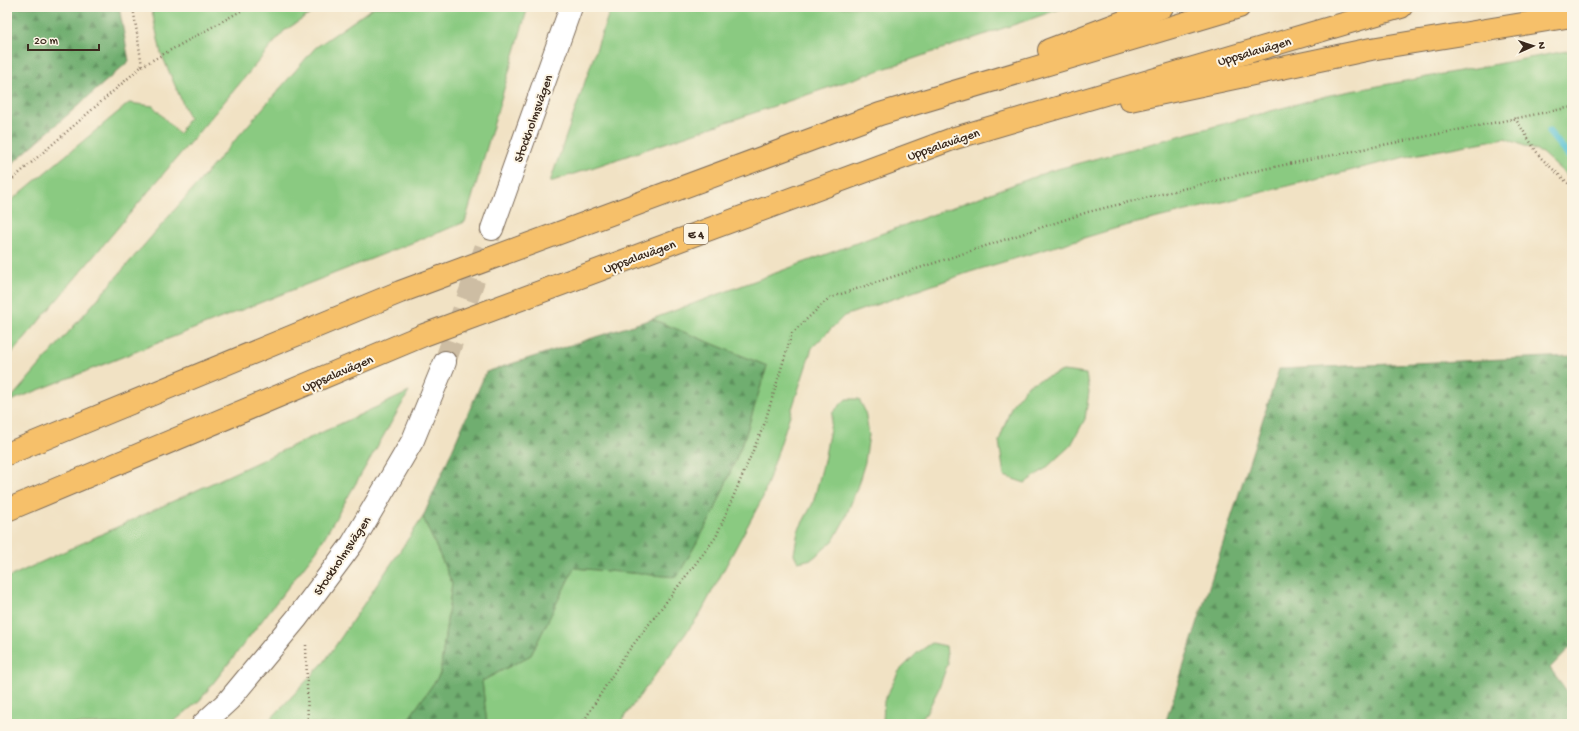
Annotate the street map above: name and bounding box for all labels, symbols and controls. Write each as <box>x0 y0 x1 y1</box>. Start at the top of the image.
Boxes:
scale bar <box>28 26 99 52</box>
north arrow <box>1513 26 1553 66</box>
text: 20 m <box>34 35 59 49</box>
street label: Uppsalavägen <box>1216 35 1294 70</box>
text: N <box>1535 42 1547 49</box>
street label: Stockholmsvägen <box>512 72 557 165</box>
street label: Uppsalavägen <box>906 126 983 165</box>
road number: E 4 <box>684 224 708 244</box>
street label: Uppsalavägen <box>602 237 679 277</box>
street label: Uppsalavägen <box>300 352 376 396</box>
street label: Stockholmsvägen <box>311 513 376 599</box>

